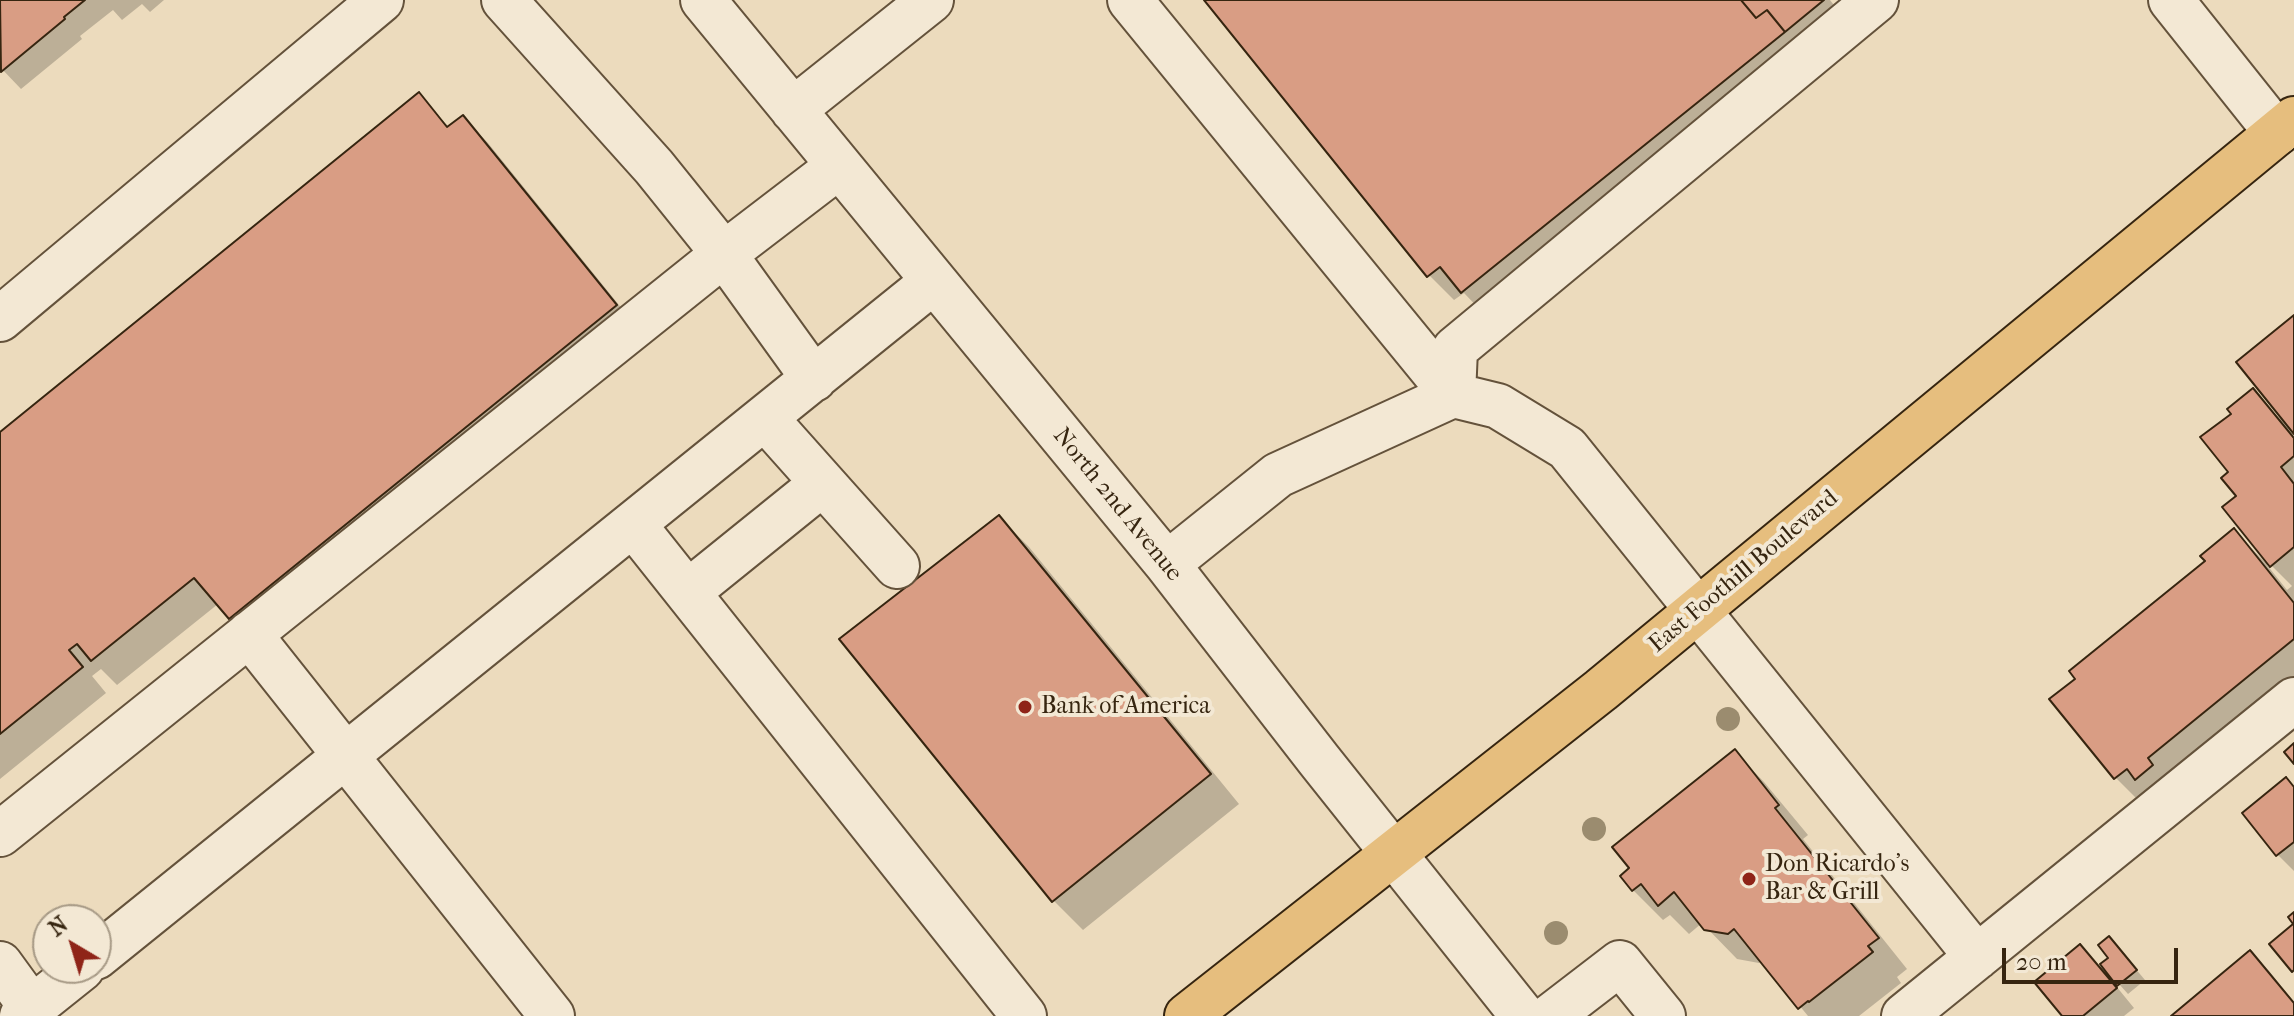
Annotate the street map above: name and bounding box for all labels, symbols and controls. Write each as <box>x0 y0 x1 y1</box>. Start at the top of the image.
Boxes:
street label: North 2nd Avenue <box>1046 422 1188 588</box>
street label: East Foothill Boulevard <box>1644 484 1844 660</box>
place label: Bank of America <box>1041 693 1210 721</box>
marker: Bank of America <box>1016 698 1034 716</box>
place label: Don Ricardo's Bar & Grill <box>1765 851 1909 907</box>
marker: Don Ricardo's Bar & Grill <box>1740 870 1758 888</box>
north arrow <box>32 904 112 984</box>
text: N <box>44 911 73 942</box>
scale bar <box>2006 932 2182 982</box>
text: 20 m <box>2016 948 2067 976</box>

